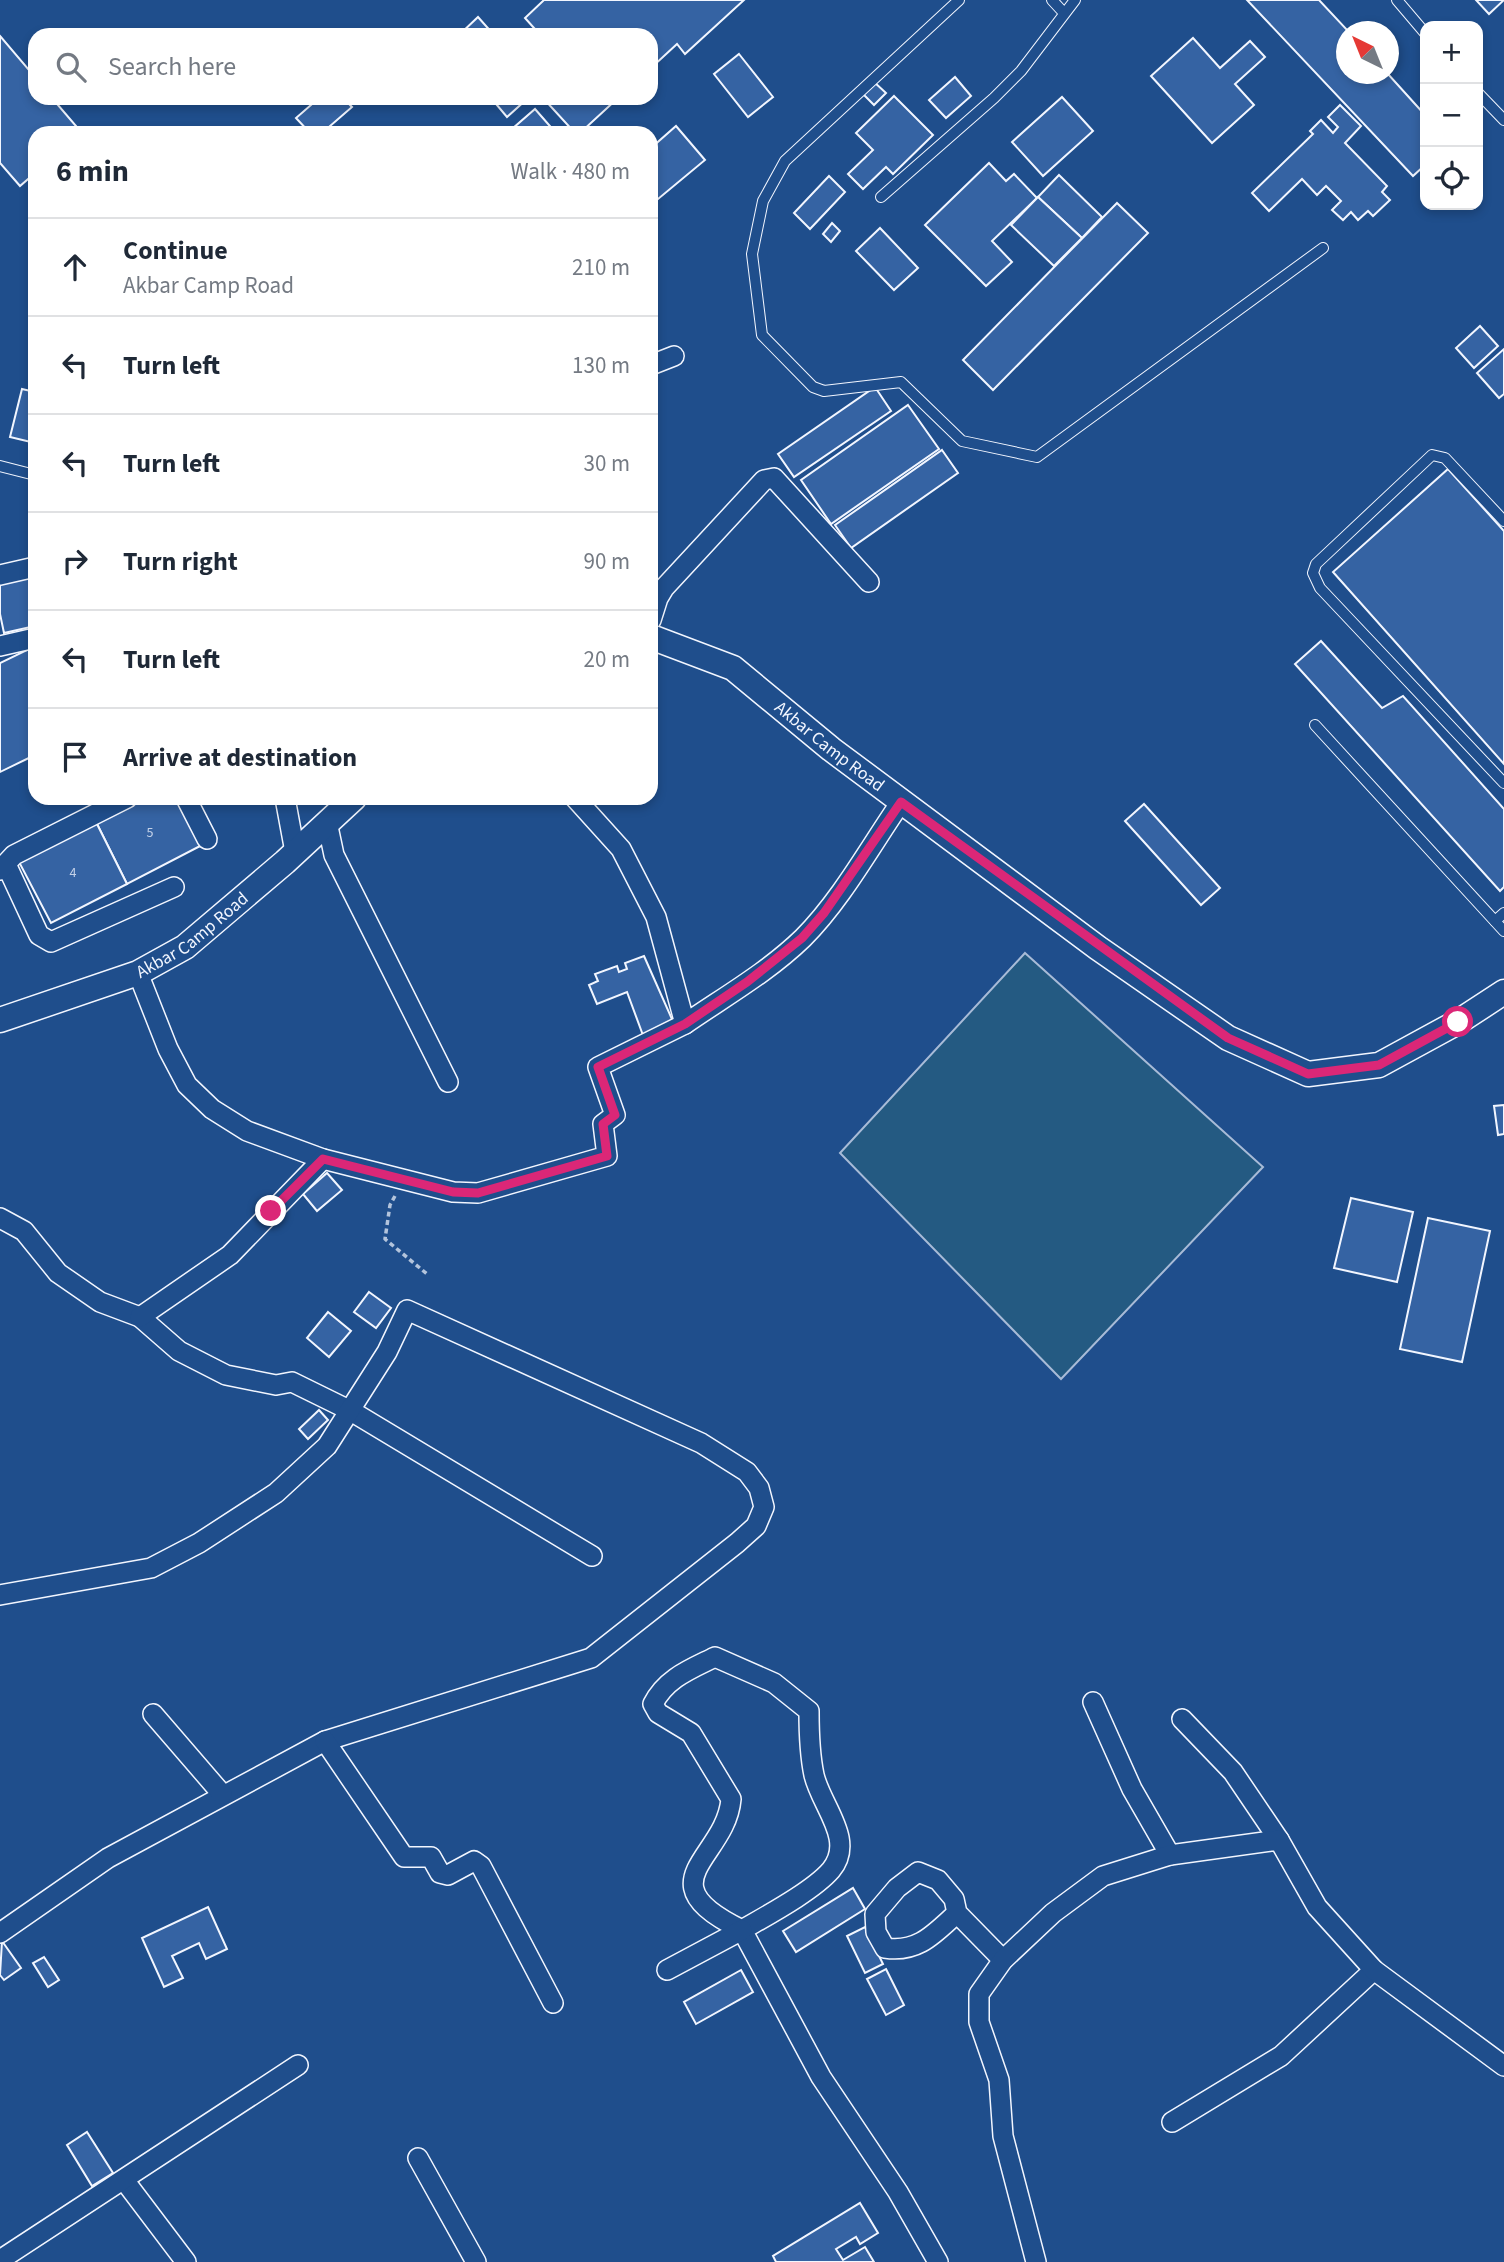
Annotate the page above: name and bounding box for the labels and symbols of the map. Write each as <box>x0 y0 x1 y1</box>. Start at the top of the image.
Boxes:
north arrow <box>1336 21 1399 84</box>
street label: Akbar Camp Road <box>769 695 890 797</box>
house number: 5 <box>147 823 154 843</box>
house number: 4 <box>70 863 77 883</box>
street label: Akbar Camp Road <box>131 886 254 984</box>
route start <box>1442 1006 1473 1037</box>
route end <box>255 1195 286 1226</box>

